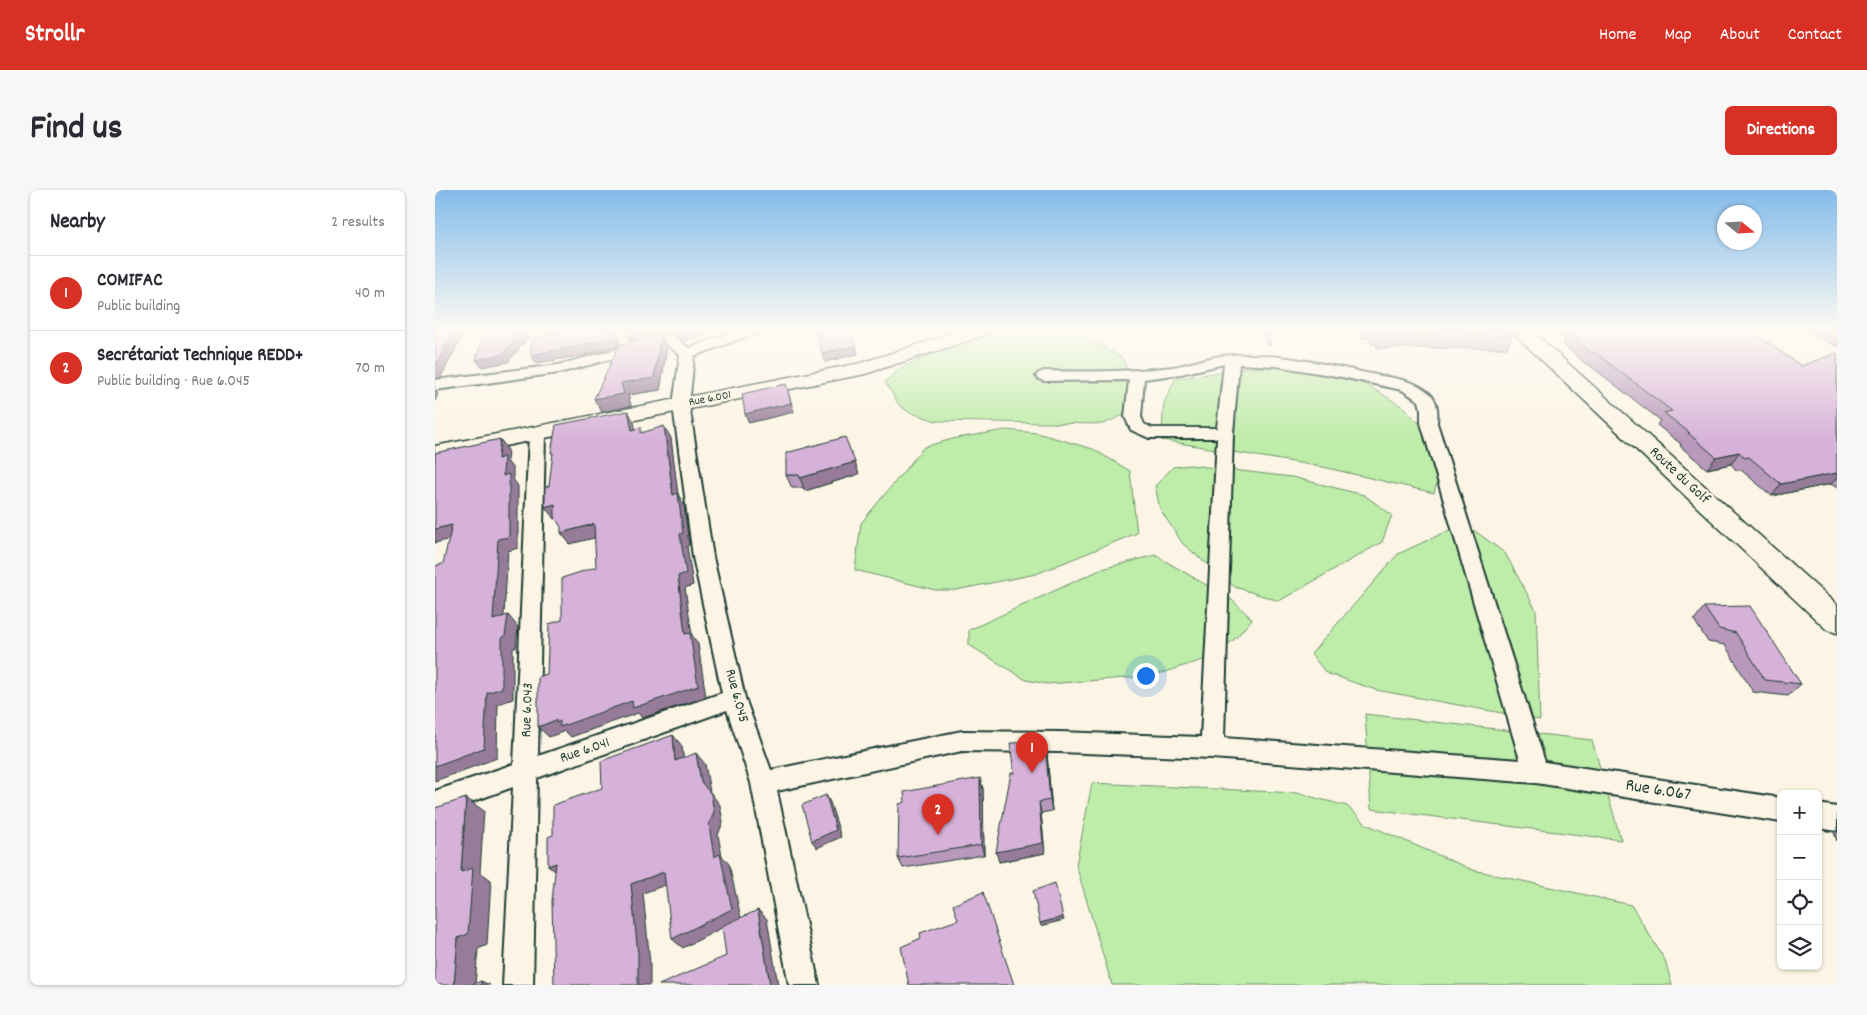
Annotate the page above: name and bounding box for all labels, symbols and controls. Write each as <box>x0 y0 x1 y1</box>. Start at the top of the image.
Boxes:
text: Strollr <box>25 18 84 52</box>
text: Home <box>1599 23 1636 48</box>
text: Map <box>1664 23 1692 48</box>
text: About <box>1720 23 1760 48</box>
text: Contact <box>1788 23 1842 48</box>
text: Find us <box>30 105 122 155</box>
button: Directions <box>1725 106 1837 155</box>
north arrow <box>1717 205 1762 250</box>
text: Nearby <box>50 208 105 238</box>
text: 2 results <box>331 211 385 234</box>
text: COMIFAC <box>97 268 163 295</box>
text: 1 <box>64 282 68 305</box>
text: 40 m <box>355 282 385 305</box>
text: Public building <box>97 295 180 318</box>
text: Secrétariat Technique REDD+ <box>97 343 303 370</box>
text: 2 <box>63 357 70 380</box>
text: 70 m <box>355 357 385 380</box>
text: Public building · Rue 6.045 <box>97 370 250 393</box>
street label: Rue 6.001 <box>687 387 733 411</box>
street label: Route du Golf <box>1644 442 1715 510</box>
your location <box>1133 663 1159 689</box>
street label: Rue 6.045 <box>718 667 754 725</box>
street label: Rue 6.043 <box>516 682 540 738</box>
street label: Rue 6.041 <box>557 732 613 770</box>
pin: 1 <box>1016 732 1048 773</box>
street label: Rue 6.067 <box>1623 773 1693 809</box>
map controls <box>1777 790 1822 970</box>
button: + <box>1777 790 1822 835</box>
pin: 2 <box>922 794 954 835</box>
button: − <box>1777 835 1822 880</box>
button: locate <box>1777 880 1822 925</box>
button: layers <box>1777 925 1822 970</box>

